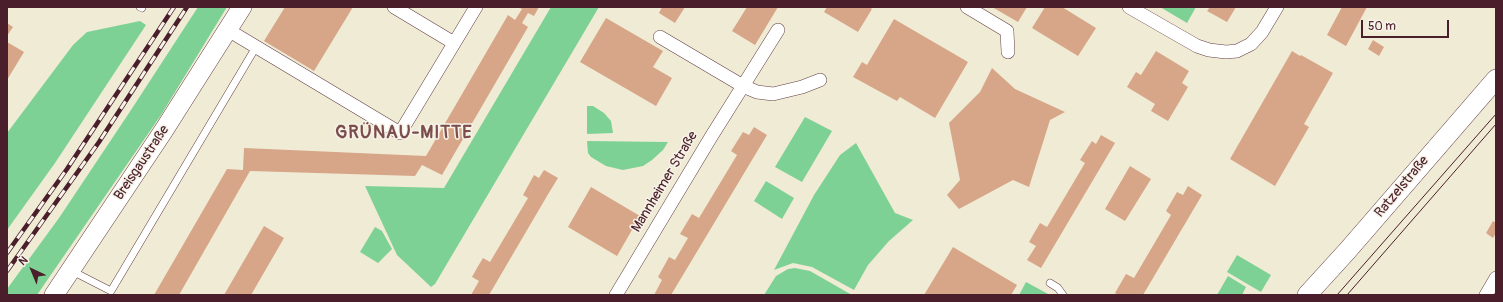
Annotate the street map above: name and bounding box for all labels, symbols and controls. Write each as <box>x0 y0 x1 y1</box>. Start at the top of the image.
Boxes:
scale bar <box>1363 12 1451 38</box>
text: 50 m <box>1368 19 1396 34</box>
street label: Breisgaustraße <box>111 122 173 204</box>
district label: GRÜNAU-MITTE <box>335 122 473 144</box>
street label: Mannheimer Straße <box>628 128 702 236</box>
street label: Ratzelstraße <box>1371 153 1433 221</box>
north arrow <box>12 250 52 290</box>
text: N <box>16 254 31 268</box>

